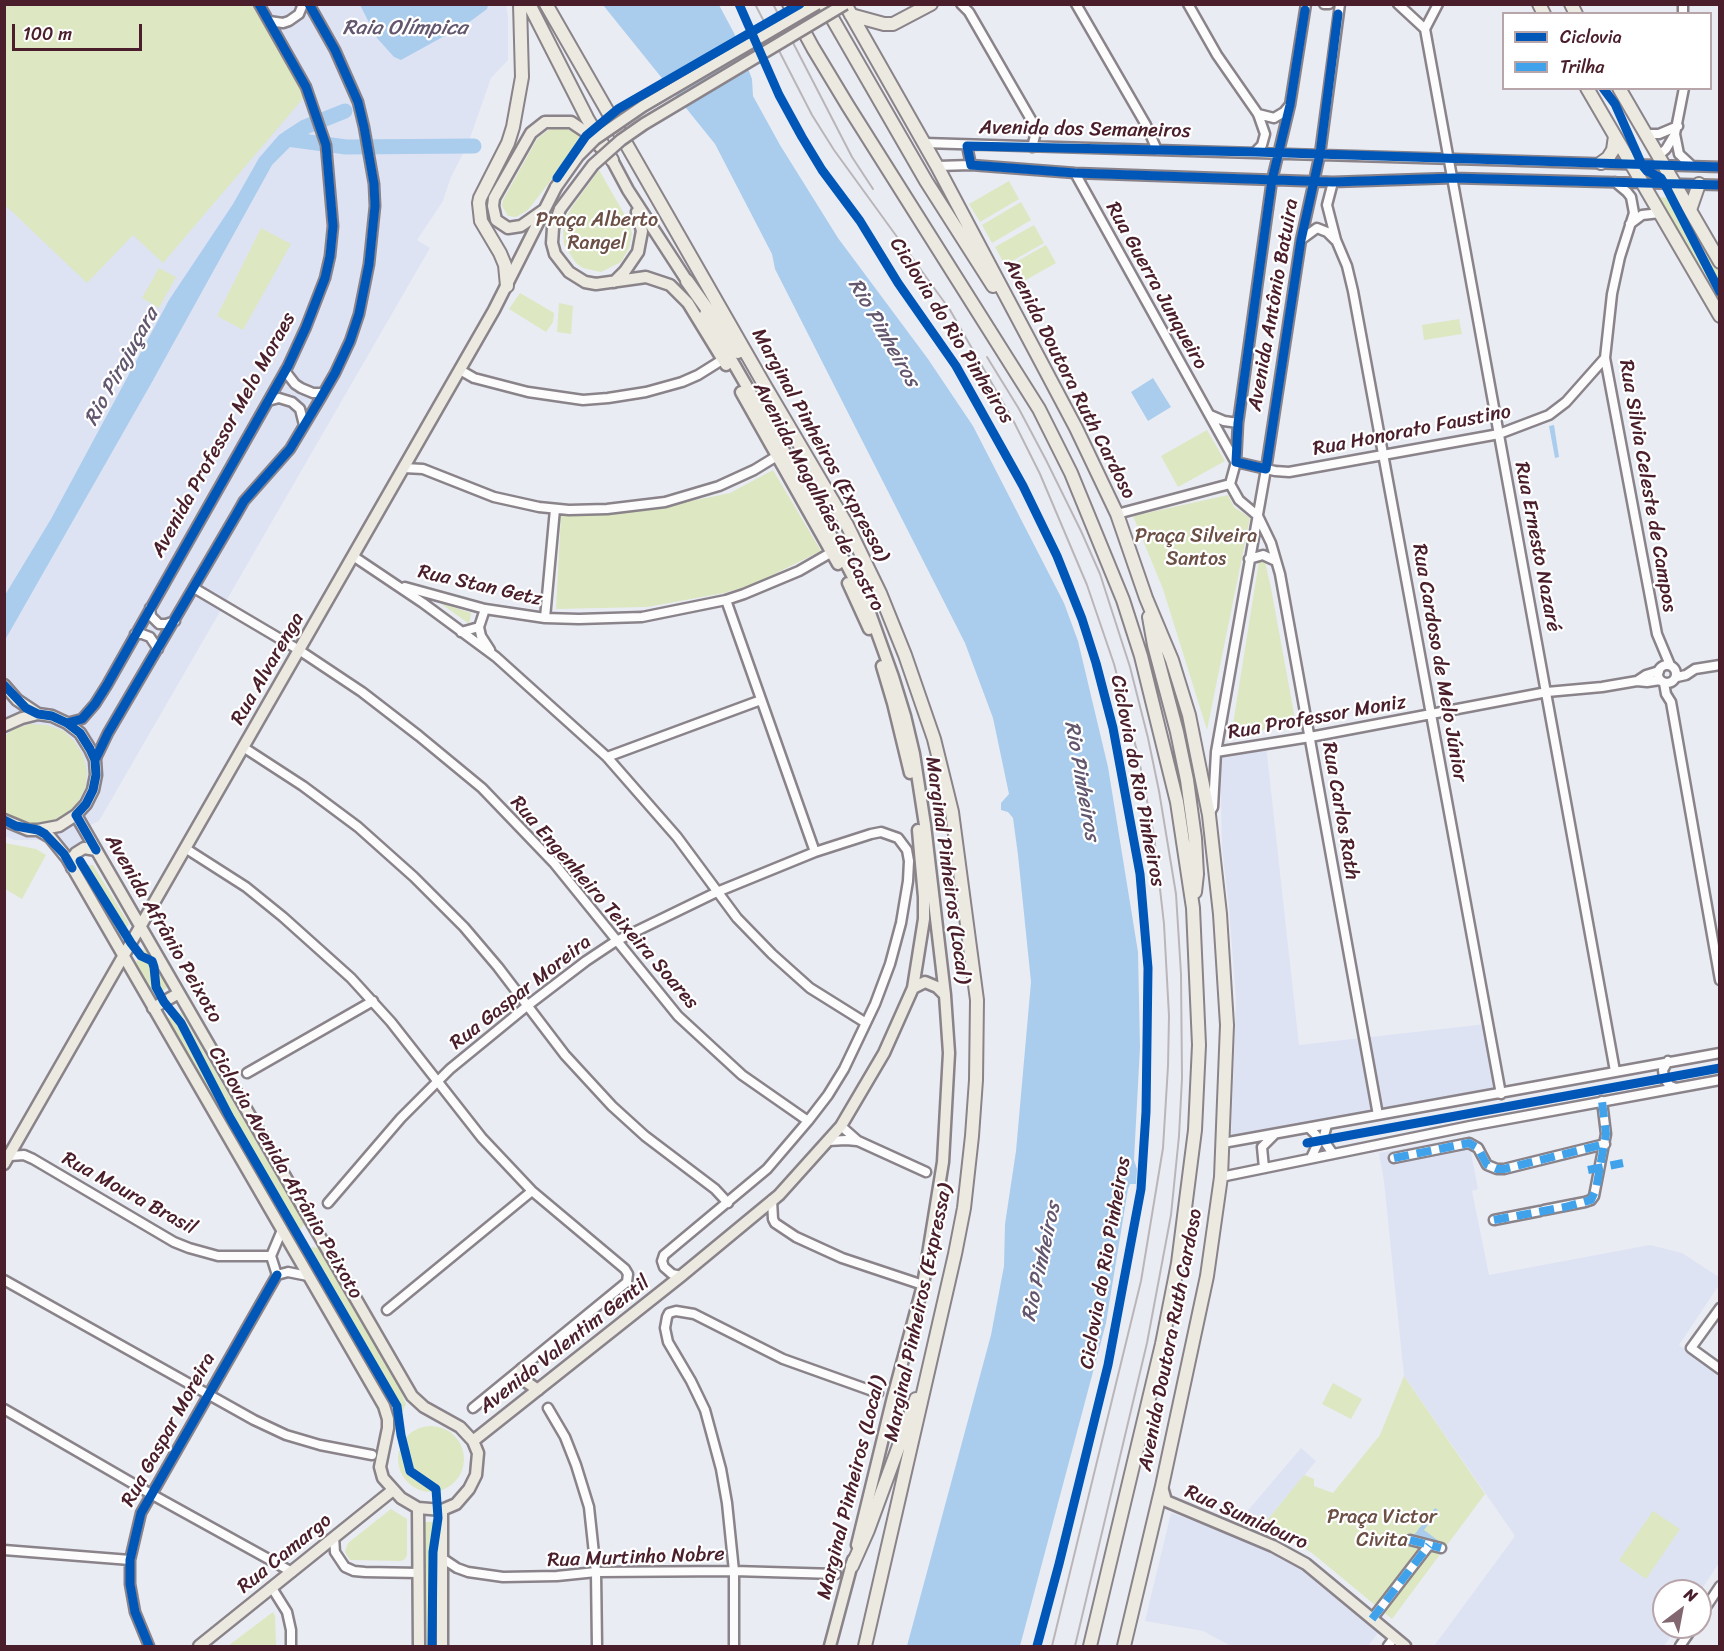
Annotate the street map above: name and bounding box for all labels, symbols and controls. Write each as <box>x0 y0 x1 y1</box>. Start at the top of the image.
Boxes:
scale bar <box>15 12 146 50</box>
legend <box>1502 12 1712 90</box>
water label: Raia Olímpica <box>343 16 467 42</box>
text: 100 m <box>23 18 72 50</box>
text: Ciclovia <box>1560 21 1622 53</box>
text: Trilha <box>1560 51 1604 83</box>
street label: Avenida dos Semaneiros <box>979 116 1191 144</box>
street label: Avenida Antônio Batuira <box>1243 197 1305 413</box>
street label: Rua Guerra Junqueiro <box>1100 198 1212 374</box>
park label: Praça Alberto Rangel <box>536 209 658 256</box>
street label: Ciclovia do Rio Pinheiros <box>884 233 1018 429</box>
street label: Avenida Doutora Ruth Cardoso <box>998 255 1140 503</box>
water label: Rio Pinheiros <box>842 274 924 392</box>
water label: Rio Pirajuçara <box>79 304 165 430</box>
street label: Avenida Professor Melo Moraes <box>147 308 301 562</box>
street label: Marginal Pinheiros (Expressa) <box>746 324 894 566</box>
street label: Rua Silvia Celeste de Campos <box>1613 358 1681 614</box>
street label: Avenida Magalhães de Castro <box>747 378 889 616</box>
street label: Rua Honorato Faustino <box>1311 400 1513 462</box>
street label: Rua Ernesto Nazaré <box>1509 460 1565 634</box>
park label: Praça Silveira Santos <box>1135 525 1257 572</box>
street label: Rua Cardoso de Melo Júnior <box>1406 542 1472 784</box>
street label: Rua Stan Getz <box>416 560 544 612</box>
street label: Rua Alvarenga <box>226 609 310 729</box>
street label: Ciclovia do Rio Pinheiros <box>1105 673 1169 889</box>
street label: Rua Professor Moniz <box>1226 691 1408 745</box>
water label: Rio Pinheiros <box>1058 719 1104 843</box>
street label: Rua Carlos Rath <box>1316 740 1364 882</box>
street label: Marginal Pinheiros (Local) <box>919 755 975 985</box>
street label: Rua Engenheiro Teixeira Soares <box>505 791 703 1015</box>
street label: Avenida Afrânio Peixoto <box>99 830 227 1028</box>
street label: Rua Gaspar Moreira <box>446 930 596 1056</box>
street label: Ciclovia Avenida Afrânio Peixoto <box>203 1042 367 1304</box>
street label: Rua Moura Brasil <box>58 1147 200 1241</box>
street label: Ciclovia do Rio Pinheiros <box>1076 1155 1136 1371</box>
street label: Marginal Pinheiros (Expressa) <box>880 1182 958 1444</box>
water label: Rio Pinheiros <box>1017 1200 1067 1324</box>
street label: Avenida Doutora Ruth Cardoso <box>1134 1207 1208 1473</box>
street label: Avenida Valentim Gentil <box>475 1271 655 1419</box>
street label: Rua Gaspar Moreira <box>117 1349 221 1511</box>
street label: Marginal Pinheiros (Local) <box>813 1374 891 1602</box>
street label: Rua Sumidouro <box>1181 1480 1311 1556</box>
park label: Praça Victor Civita <box>1327 1506 1437 1553</box>
street label: Rua Camargo <box>233 1509 337 1599</box>
street label: Rua Murtinho Nobre <box>547 1543 725 1573</box>
north arrow <box>1652 1579 1712 1639</box>
text: N <box>1678 1580 1703 1610</box>

